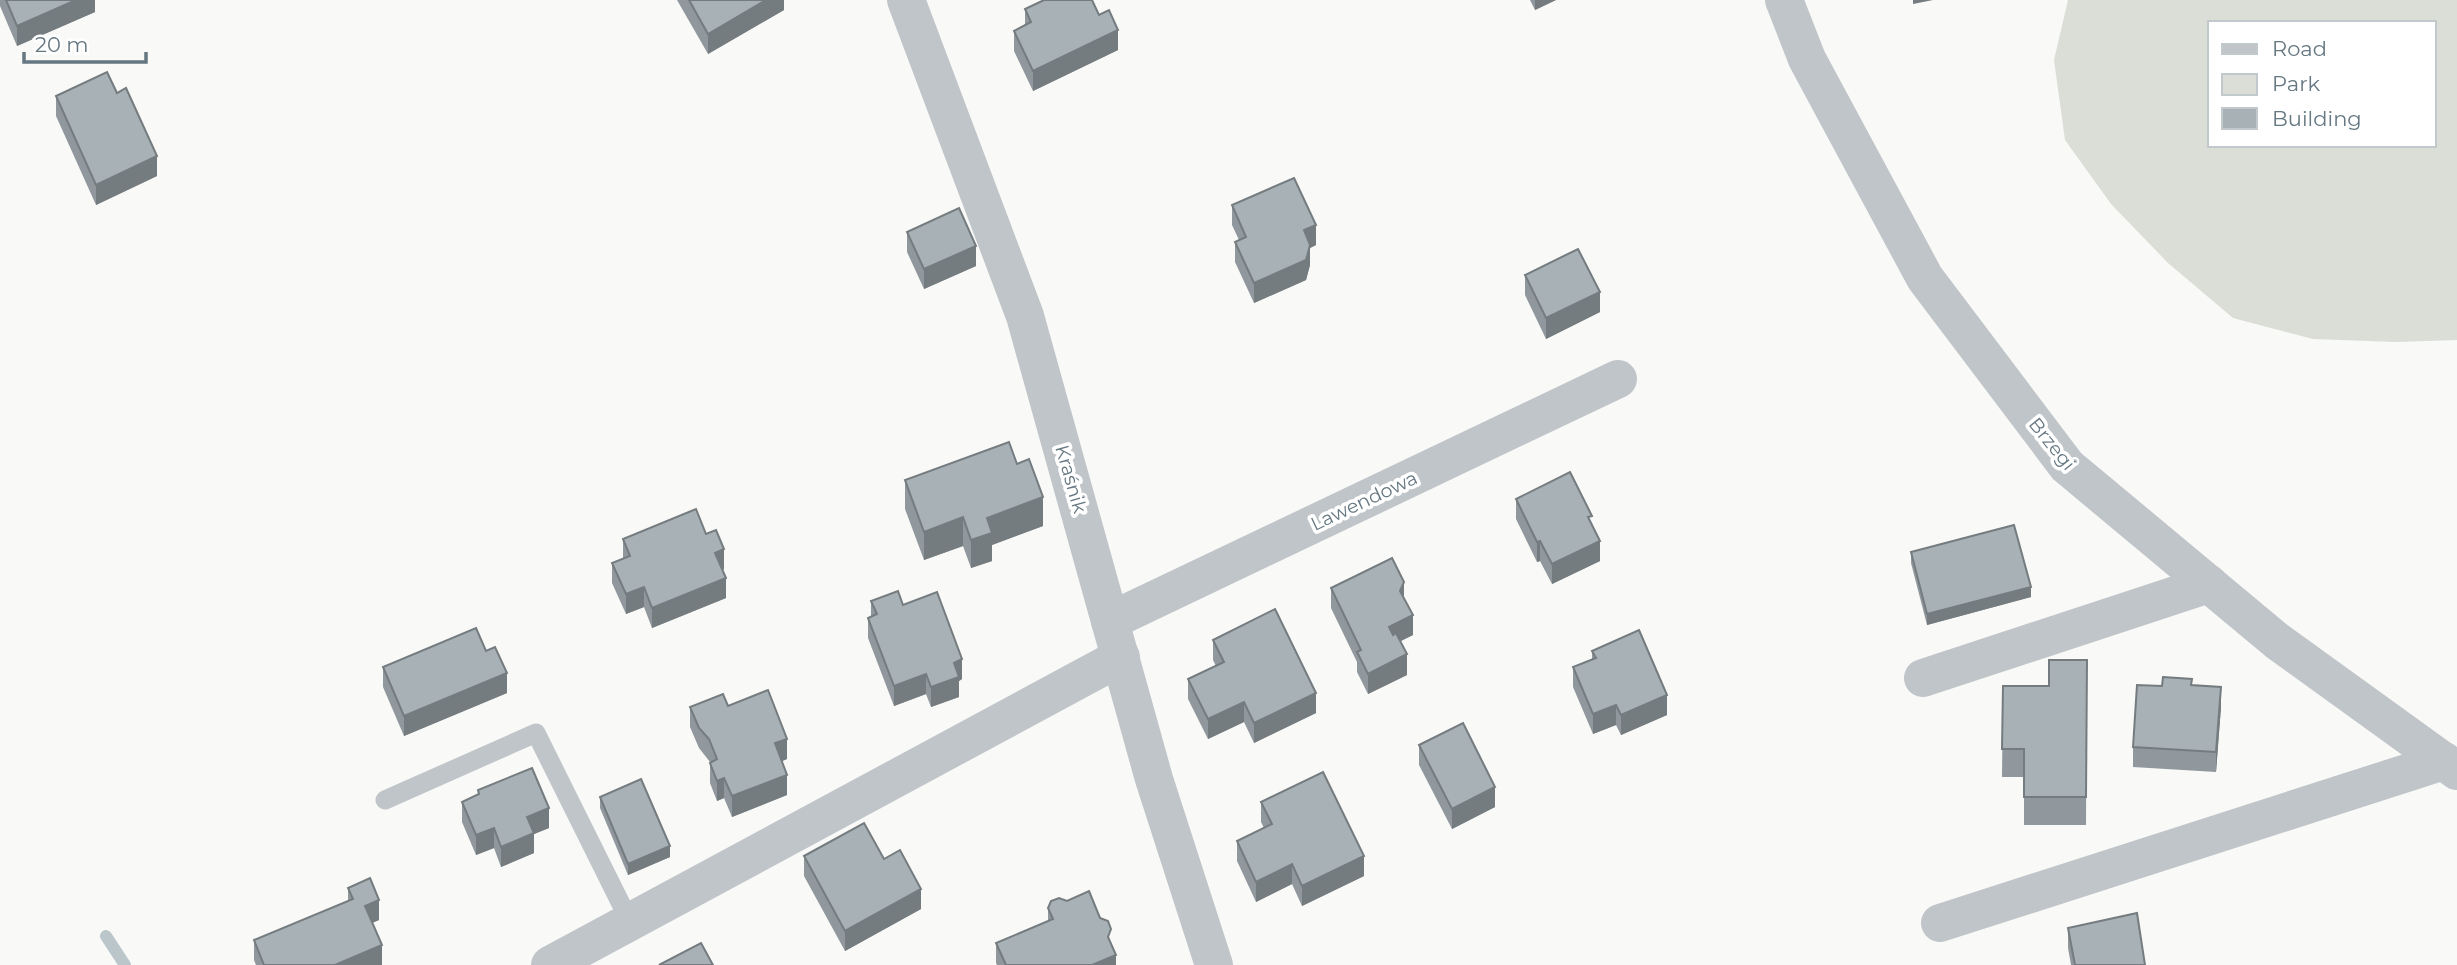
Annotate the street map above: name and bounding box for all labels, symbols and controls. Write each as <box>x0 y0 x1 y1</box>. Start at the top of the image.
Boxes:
scale bar <box>24 21 147 65</box>
legend <box>2208 21 2436 147</box>
text: 20 m <box>35 32 89 57</box>
text: Road <box>2272 36 2327 61</box>
text: Park <box>2272 71 2320 96</box>
text: Building <box>2272 106 2362 131</box>
street label: Brzegi <box>2024 413 2080 475</box>
street label: Kraśnik <box>1050 442 1092 516</box>
street label: Lawendowa <box>1307 466 1421 536</box>

